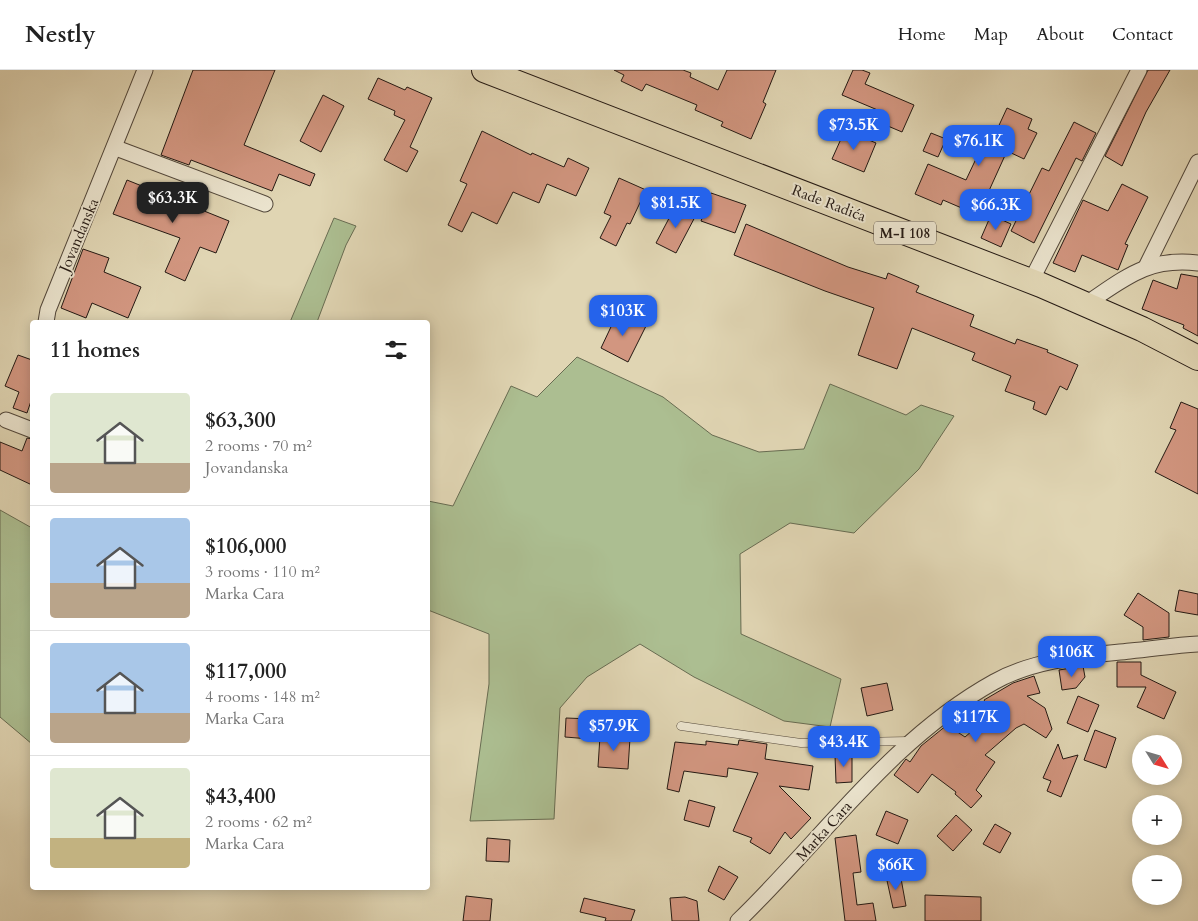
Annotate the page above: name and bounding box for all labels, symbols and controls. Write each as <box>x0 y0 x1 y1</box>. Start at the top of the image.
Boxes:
text: Nestly <box>25 18 96 51</box>
text: Home <box>898 22 946 47</box>
text: Map <box>974 22 1008 47</box>
text: About <box>1036 22 1084 47</box>
text: Contact <box>1112 22 1173 47</box>
pin: $73.5K <box>813 108 895 151</box>
text: $73.5K <box>829 114 879 136</box>
pin: $76.1K <box>938 124 1020 167</box>
text: $76.1K <box>954 130 1004 152</box>
street label: Rade Radića <box>789 180 870 227</box>
pin: $63.3K <box>132 182 214 224</box>
pin: $81.5K <box>635 186 717 229</box>
text: $63.3K <box>148 187 198 209</box>
pin: $66.3K <box>955 189 1037 231</box>
text: $81.5K <box>651 192 701 214</box>
text: $66.3K <box>971 194 1021 216</box>
street label: Jovandanska <box>54 195 104 277</box>
road number: M-I 108 <box>874 222 936 244</box>
pin: $103K <box>588 294 658 337</box>
text: $103K <box>600 300 646 322</box>
text: 11 homes <box>50 336 140 365</box>
icon: filters <box>382 336 410 364</box>
text: $63,300 <box>205 406 276 435</box>
icon: home <box>90 413 150 473</box>
text: 2 rooms · 70 m² <box>205 435 312 457</box>
text: Jovandanska <box>205 457 289 479</box>
text: $106,000 <box>205 532 286 561</box>
icon: home <box>90 538 150 598</box>
text: 3 rooms · 110 m² <box>205 561 320 583</box>
text: Marka Cara <box>205 583 285 605</box>
pin: $106K <box>1037 636 1107 678</box>
text: $106K <box>1049 641 1095 663</box>
text: $117,000 <box>205 657 286 686</box>
icon: home <box>90 663 150 723</box>
text: 4 rooms · 148 m² <box>205 686 320 708</box>
pin: $117K <box>941 700 1011 743</box>
text: $117K <box>953 706 999 728</box>
text: Marka Cara <box>205 708 285 730</box>
pin: $57.9K <box>573 710 655 752</box>
text: $57.9K <box>589 715 639 737</box>
pin: $43.4K <box>803 726 885 768</box>
text: $43.4K <box>819 731 869 753</box>
north arrow <box>1132 735 1182 785</box>
map controls <box>1132 735 1182 905</box>
text: $43,400 <box>205 782 276 811</box>
icon: home <box>90 788 150 848</box>
button: + <box>1132 795 1182 845</box>
street label: Marka Cara <box>792 796 857 865</box>
text: 2 rooms · 62 m² <box>205 811 312 833</box>
text: Marka Cara <box>205 833 285 855</box>
pin: $66K <box>866 848 926 891</box>
text: $66K <box>877 854 915 876</box>
button: − <box>1132 855 1182 905</box>

